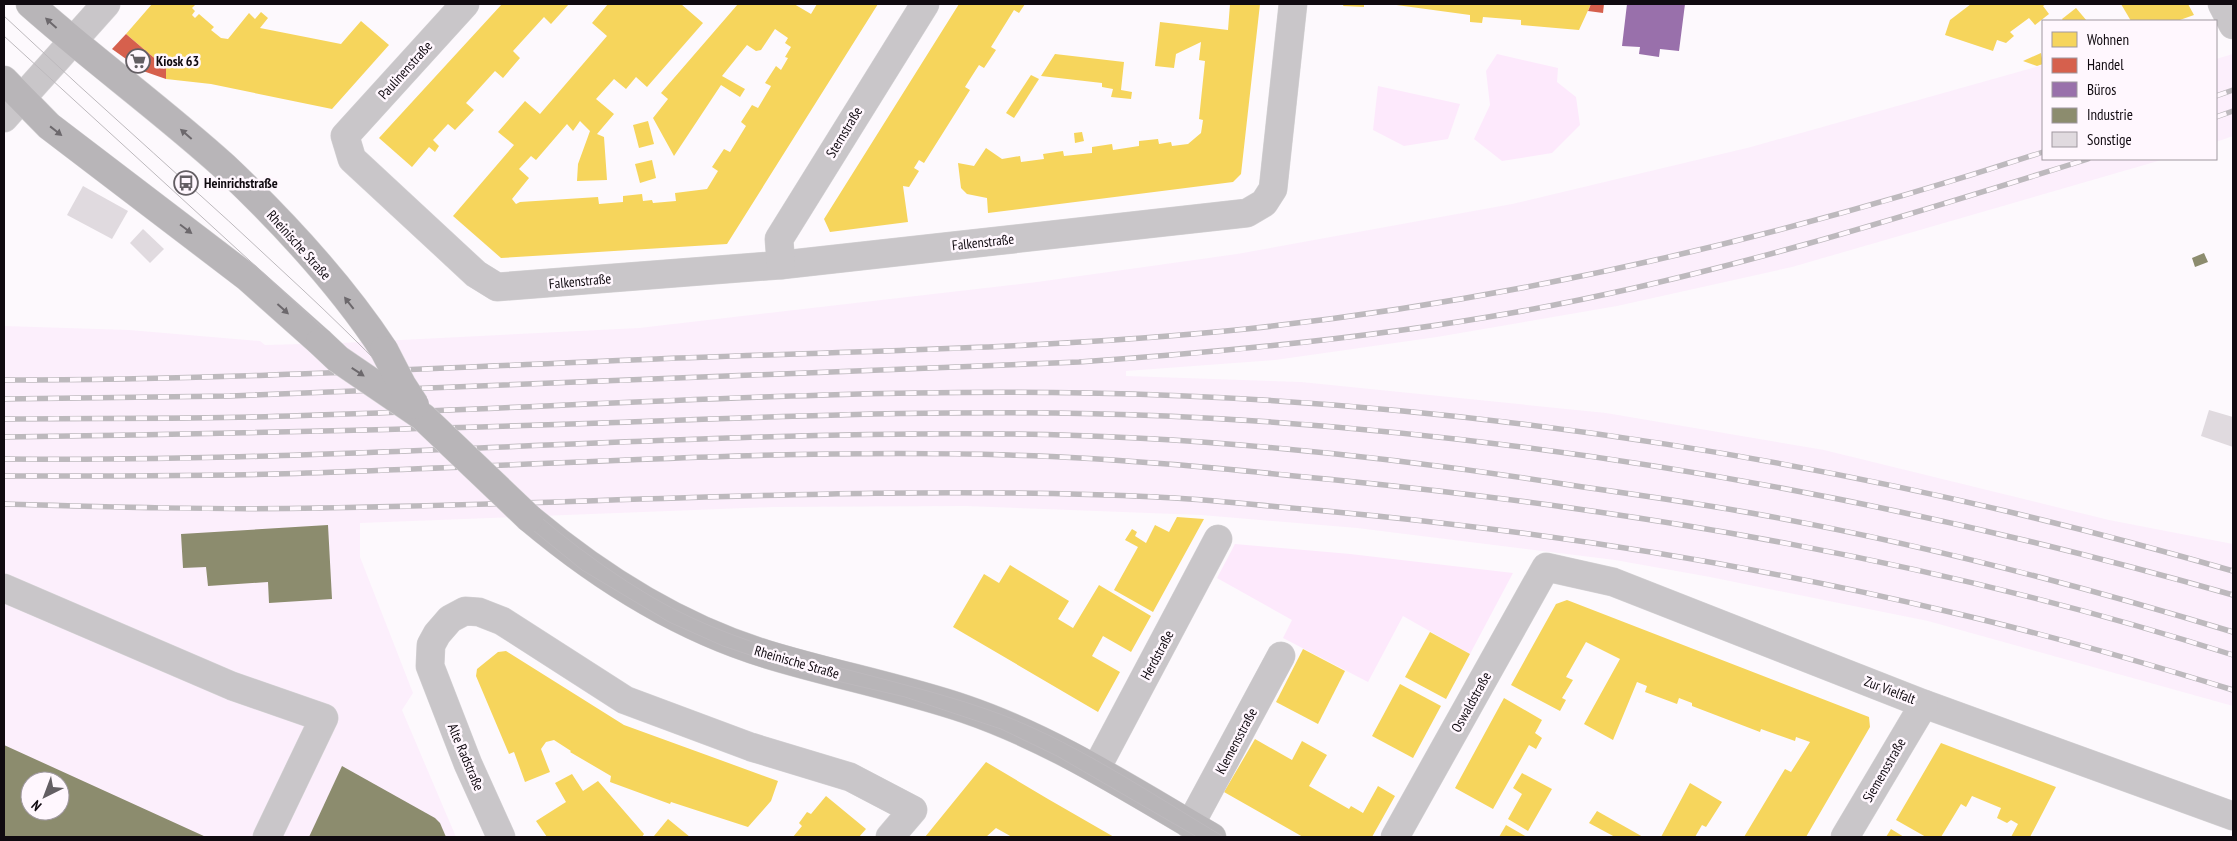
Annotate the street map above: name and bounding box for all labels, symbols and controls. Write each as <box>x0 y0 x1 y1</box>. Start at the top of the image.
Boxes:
one-way arrow <box>45 17 58 28</box>
legend <box>2042 20 2217 160</box>
text: Wohnen <box>2087 30 2129 49</box>
street label: Paulinenstraße <box>374 37 436 103</box>
supermarket icon: Kiosk 63 <box>125 48 151 74</box>
place label: Kiosk 63 <box>156 52 199 70</box>
text: Handel <box>2087 55 2124 74</box>
text: Büros <box>2087 80 2116 99</box>
street label: Sternstraße <box>822 103 866 161</box>
text: Industrie <box>2087 105 2133 124</box>
one-way arrow <box>50 126 63 137</box>
one-way arrow <box>180 128 192 140</box>
text: Sonstige <box>2087 130 2132 149</box>
bus stop icon: Heinrichstraße <box>173 170 199 196</box>
place label: Heinrichstraße <box>204 174 278 192</box>
street label: Rheinische Straße <box>263 207 335 284</box>
one-way arrow <box>179 224 192 235</box>
street label: Falkenstraße <box>951 230 1015 254</box>
street label: Falkenstraße <box>548 269 612 293</box>
one-way arrow <box>343 296 354 309</box>
one-way arrow <box>277 303 289 315</box>
one-way arrow <box>351 367 365 377</box>
street label: Herdstraße <box>1136 627 1178 683</box>
street label: Rheinische Straße <box>753 641 842 683</box>
street label: Oswaldstraße <box>1447 668 1495 735</box>
street label: Zur Vielfalt <box>1862 672 1918 708</box>
street label: Klemensstraße <box>1211 705 1261 777</box>
street label: Alte Radstraße <box>444 721 488 794</box>
street label: Siemensstraße <box>1858 734 1910 805</box>
north arrow <box>20 771 70 821</box>
text: N <box>27 796 45 815</box>

